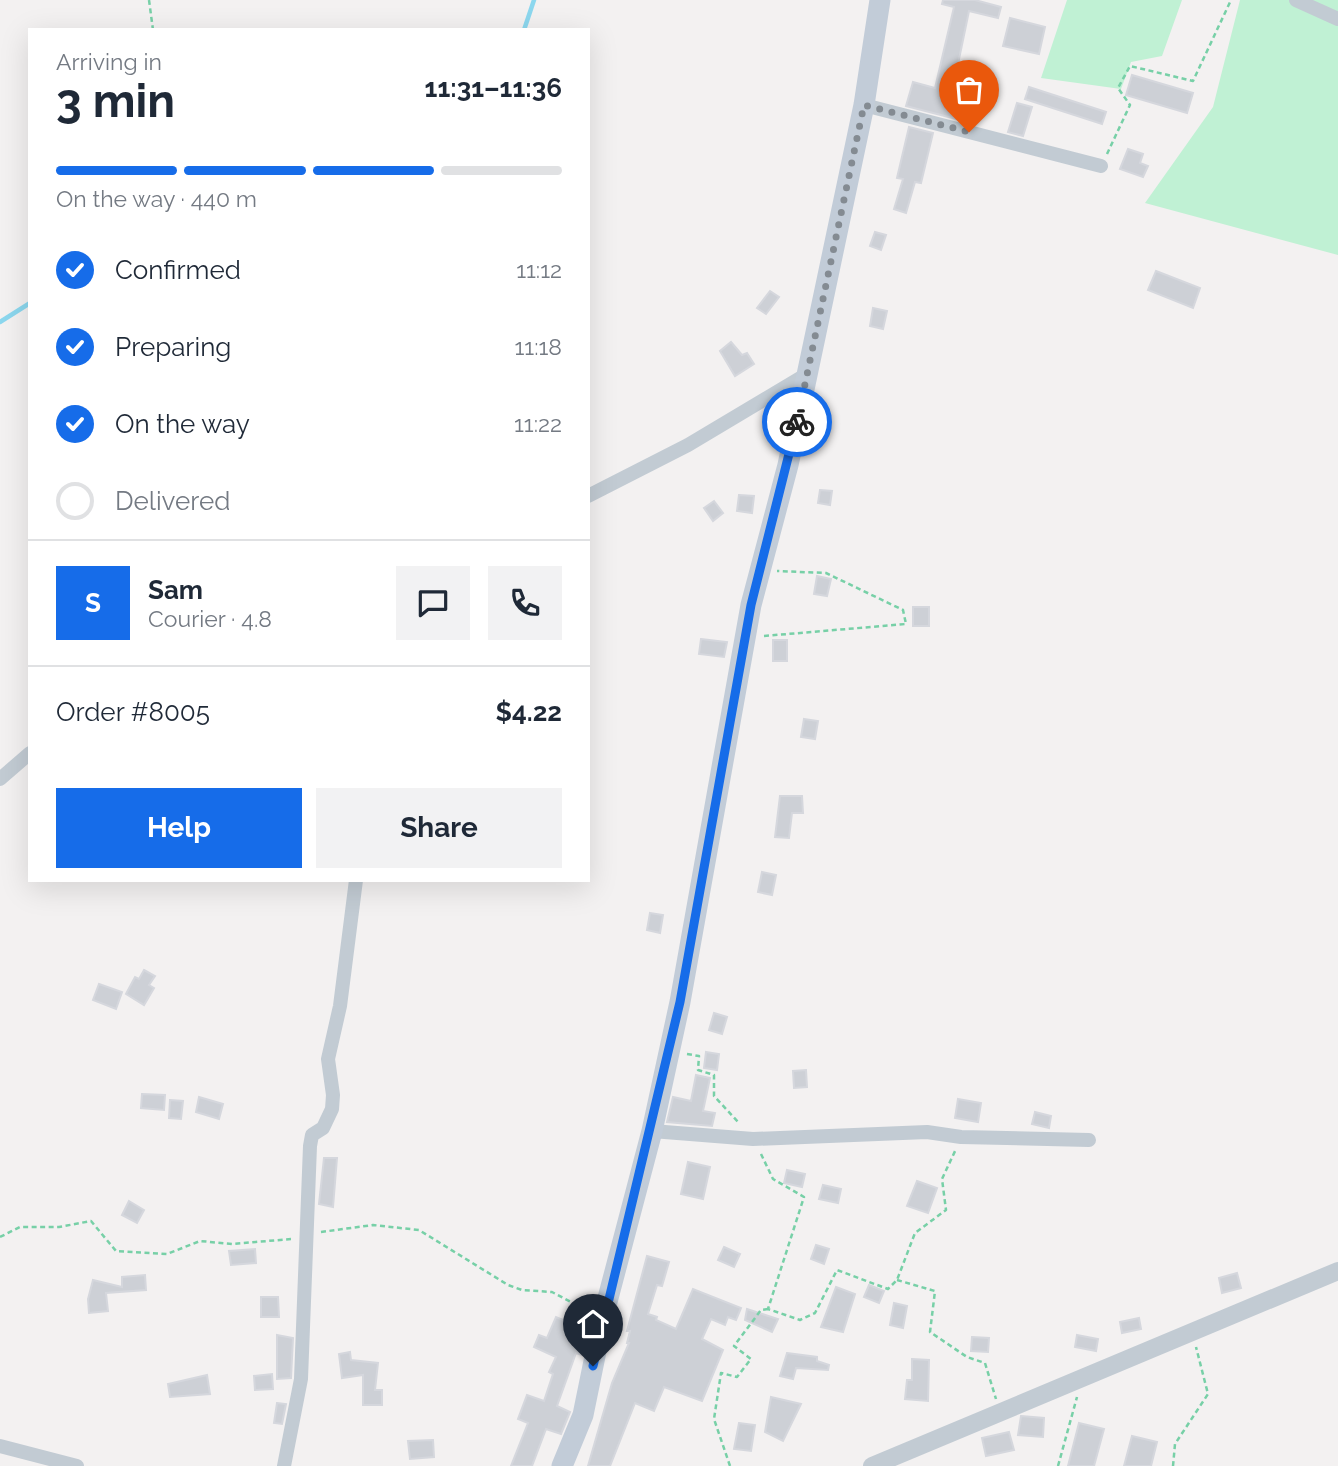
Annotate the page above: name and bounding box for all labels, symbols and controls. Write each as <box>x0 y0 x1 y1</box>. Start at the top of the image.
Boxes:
text: Arriving in <box>56 48 162 75</box>
pin <box>939 60 999 132</box>
icon: bag <box>950 71 988 109</box>
text: 11:31–11:36 <box>425 73 562 103</box>
text: 3 min <box>56 74 175 128</box>
text: On the way · 440 m <box>56 185 257 212</box>
icon: check <box>56 251 94 289</box>
text: Confirmed <box>115 255 241 285</box>
text: 11:12 <box>516 256 562 283</box>
icon: check <box>56 328 94 366</box>
text: Preparing <box>115 332 231 362</box>
text: 11:18 <box>515 333 562 360</box>
courier <box>762 387 832 457</box>
icon: bike <box>778 403 816 441</box>
icon: check <box>56 405 94 443</box>
text: On the way <box>115 409 250 439</box>
text: 11:22 <box>514 410 562 437</box>
text: Delivered <box>115 486 230 516</box>
button: chat <box>396 566 470 640</box>
button: phone <box>488 566 562 640</box>
text: Sam <box>148 575 203 605</box>
text: S <box>85 588 101 618</box>
text: Courier · 4.8 <box>148 605 272 632</box>
text: Order #8005 <box>56 697 210 727</box>
text: $4.22 <box>495 697 562 727</box>
button: Help <box>56 788 302 868</box>
button: Share <box>316 788 562 868</box>
pin <box>563 1294 623 1366</box>
icon: home <box>574 1305 612 1343</box>

